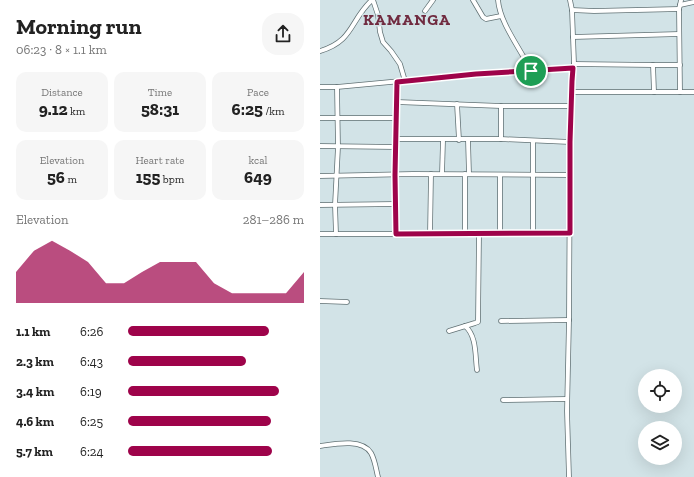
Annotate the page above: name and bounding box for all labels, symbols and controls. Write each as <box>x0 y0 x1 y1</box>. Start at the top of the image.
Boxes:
district label: KAMANGA <box>363 10 451 29</box>
text: Morning run <box>16 13 142 40</box>
button: share <box>262 13 304 55</box>
text: 06:23 · 8 × 1.1 km <box>16 42 107 57</box>
pin <box>514 54 548 88</box>
icon: arrive <box>520 60 542 82</box>
text: Distance <box>41 86 83 99</box>
text: Time <box>148 86 172 99</box>
text: Pace <box>247 86 269 99</box>
text: 9.12 <box>39 99 68 119</box>
text: 58:31 <box>141 99 179 119</box>
text: 6:25 <box>232 99 263 119</box>
text: km <box>68 105 85 118</box>
text: /km <box>263 105 284 118</box>
text: Elevation <box>40 154 84 167</box>
text: Heart rate <box>136 154 184 167</box>
text: kcal <box>249 154 267 167</box>
text: 56 <box>47 167 65 187</box>
text: 155 <box>136 167 160 187</box>
text: 649 <box>244 167 272 187</box>
text: m <box>65 173 77 186</box>
text: bpm <box>160 173 184 186</box>
text: Elevation <box>16 212 68 227</box>
text: 281–286 m <box>243 212 304 227</box>
text: 1.1 km <box>16 324 50 339</box>
text: 6:26 <box>80 324 103 339</box>
text: 2.3 km <box>16 354 54 369</box>
text: 6:43 <box>80 354 103 369</box>
map controls <box>638 369 682 465</box>
button: locate <box>638 369 682 413</box>
text: 3.4 km <box>16 384 54 399</box>
text: 6:19 <box>80 384 102 399</box>
text: 4.6 km <box>16 414 54 429</box>
text: 6:25 <box>80 414 103 429</box>
button: layers <box>638 421 682 465</box>
text: 5.7 km <box>16 444 53 459</box>
text: 6:24 <box>80 444 104 459</box>

